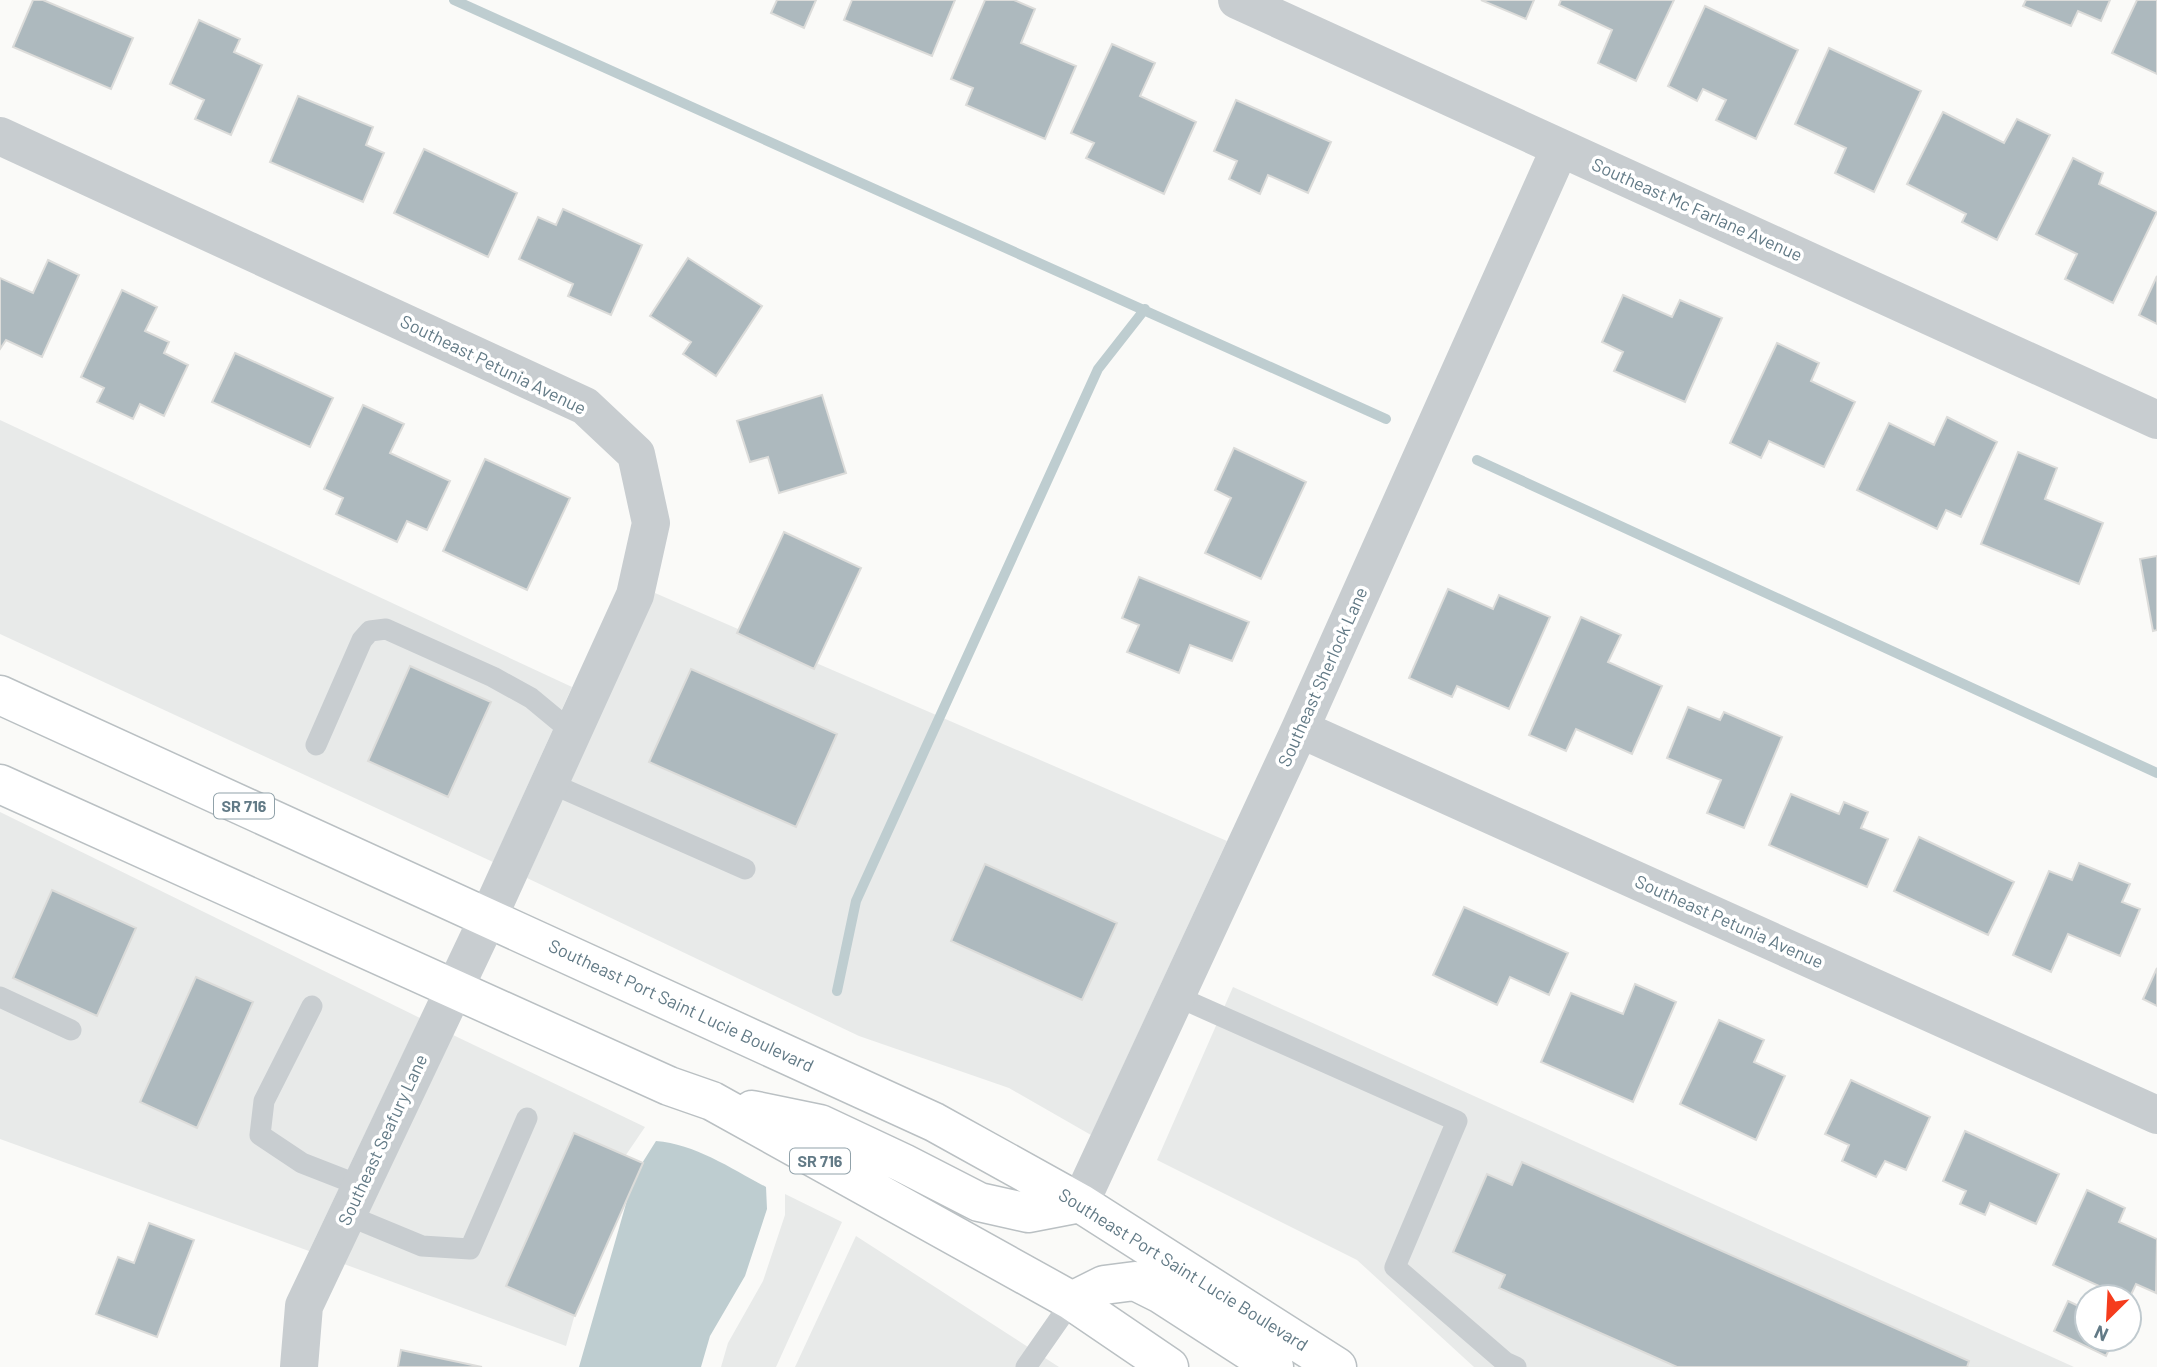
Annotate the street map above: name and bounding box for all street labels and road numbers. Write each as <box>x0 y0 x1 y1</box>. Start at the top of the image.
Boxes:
street label: Southeast Mc Farlane Avenue <box>1589 153 1806 266</box>
street label: Southeast Petunia Avenue <box>397 310 590 419</box>
street label: Southeast Sherlock Lane <box>1273 583 1372 770</box>
road number: SR 716 <box>214 793 274 818</box>
street label: Southeast Petunia Avenue <box>1632 870 1827 973</box>
street label: Southeast Port Saint Lucie Boulevard <box>545 934 817 1076</box>
street label: Southeast Seafury Lane <box>333 1050 431 1229</box>
road number: SR 716 <box>790 1148 850 1174</box>
street label: Southeast Port Saint Lucie Boulevard <box>1055 1183 1312 1355</box>

